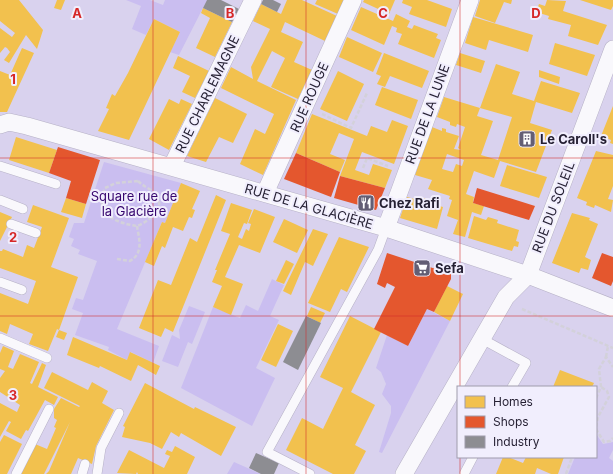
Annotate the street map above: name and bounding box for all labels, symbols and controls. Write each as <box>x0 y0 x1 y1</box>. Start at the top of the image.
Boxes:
text: A <box>72 5 82 21</box>
text: B <box>226 5 235 21</box>
text: C <box>378 5 388 21</box>
text: D <box>531 5 541 21</box>
street label: RUE CHARLEMAGNE <box>172 33 242 155</box>
street label: RUE ROUGE <box>286 59 332 135</box>
street label: RUE DE LA LUNE <box>402 62 452 166</box>
text: 1 <box>10 71 16 87</box>
building icon: Le Caroll's <box>517 129 537 149</box>
place label: Le Caroll's <box>540 131 607 147</box>
street label: RUE DU SOLEIL <box>528 159 578 255</box>
street label: RUE DE LA GLACIÈRE <box>243 180 375 232</box>
park label: Square rue de la Glacière <box>91 188 177 219</box>
restaurant icon: Chez Rafi <box>356 193 376 213</box>
place label: Chez Rafi <box>379 195 440 211</box>
text: 2 <box>9 229 17 245</box>
supermarket icon: Sefa <box>412 258 432 278</box>
place label: Sefa <box>435 260 464 276</box>
legend <box>457 386 597 458</box>
text: 3 <box>9 387 17 403</box>
text: Homes <box>493 394 533 409</box>
text: Shops <box>493 414 529 429</box>
text: Industry <box>493 434 540 449</box>

